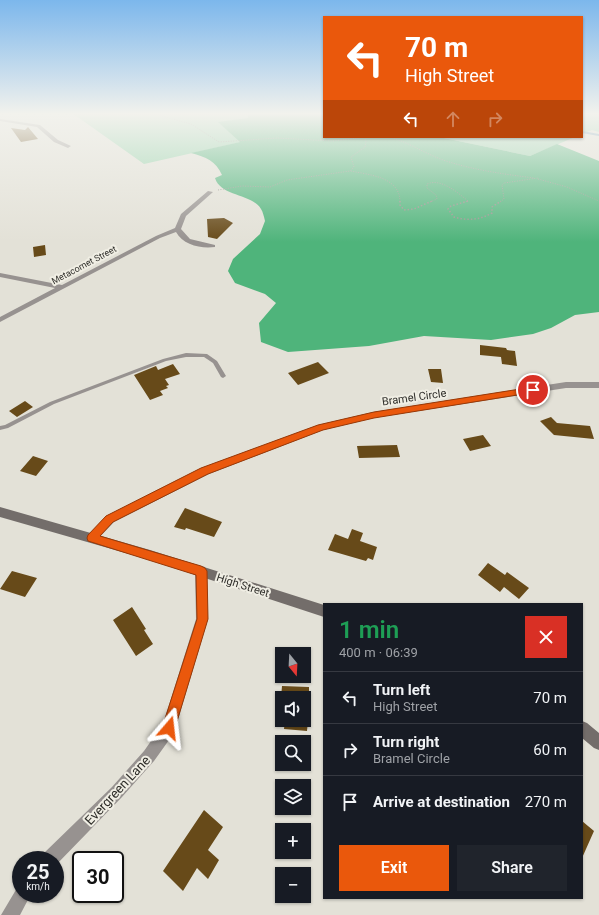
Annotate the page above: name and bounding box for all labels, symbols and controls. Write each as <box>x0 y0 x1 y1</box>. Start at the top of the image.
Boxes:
text: 70 m <box>405 31 468 64</box>
icon: left <box>339 32 391 84</box>
text: High Street <box>405 65 494 86</box>
icon: left <box>400 108 422 130</box>
icon: ahead <box>442 108 464 130</box>
icon: right <box>484 108 506 130</box>
street label: Metacomet Street <box>50 244 118 286</box>
pin <box>516 373 550 407</box>
icon: arrive <box>522 379 544 401</box>
street label: Bramel Circle <box>381 387 447 408</box>
street label: High Street <box>215 571 271 600</box>
text: 1 min <box>339 616 399 644</box>
button: close <box>525 616 567 658</box>
text: 400 m · 06:39 <box>339 645 418 660</box>
north arrow <box>275 647 311 683</box>
map controls <box>275 647 311 903</box>
text: Turn left <box>373 681 430 699</box>
icon: left <box>339 687 361 709</box>
text: 70 m <box>533 689 567 707</box>
button: sound <box>275 691 311 727</box>
text: High Street <box>373 699 437 714</box>
position arrow <box>148 707 190 749</box>
text: Turn right <box>373 733 439 751</box>
button: search <box>275 735 311 771</box>
icon: right <box>339 739 361 761</box>
text: 60 m <box>533 741 567 759</box>
text: Bramel Circle <box>373 751 450 766</box>
street label: Evergreen Lane <box>82 753 153 828</box>
button: layers <box>275 779 311 815</box>
icon: arrive <box>339 791 361 813</box>
text: Arrive at destination <box>373 793 510 811</box>
text: 270 m <box>525 793 567 811</box>
button: + <box>275 823 311 859</box>
button: Exit <box>339 845 449 891</box>
button: Share <box>457 845 567 891</box>
speed limit sign: 30 <box>72 851 124 903</box>
text: 25 <box>27 860 49 884</box>
button: − <box>275 867 311 903</box>
text: km/h <box>26 881 50 892</box>

